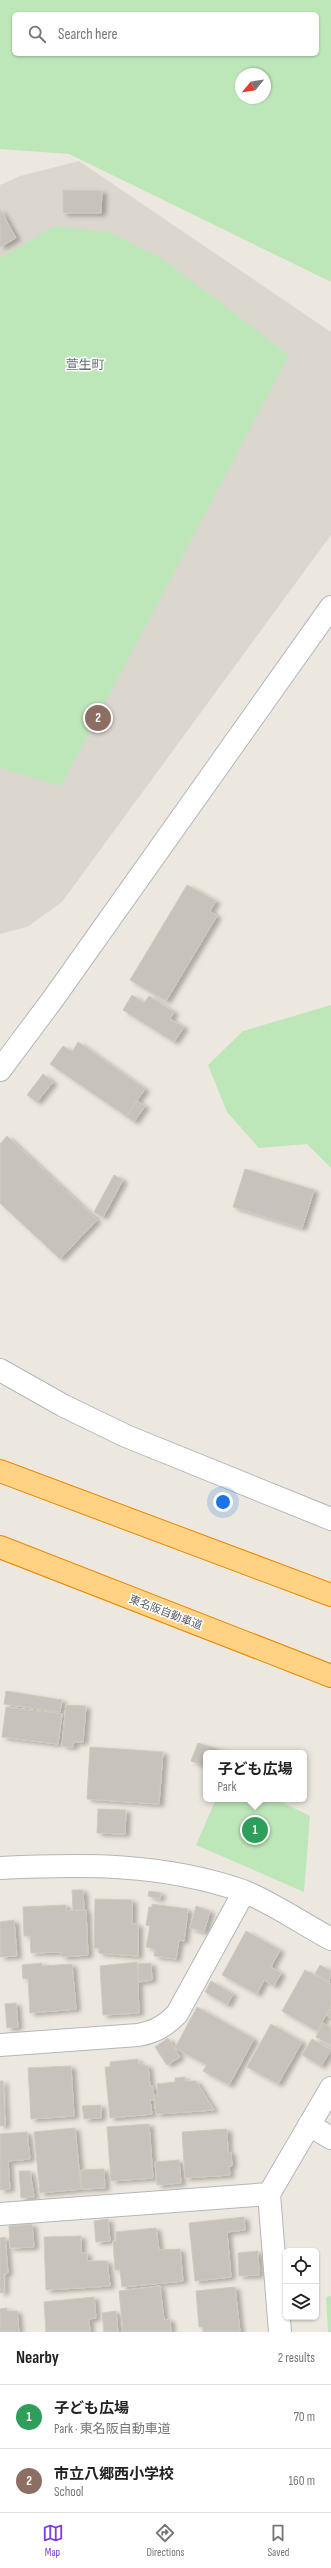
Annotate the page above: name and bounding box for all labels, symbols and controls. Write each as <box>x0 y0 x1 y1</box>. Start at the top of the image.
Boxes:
search box <box>12 12 319 56</box>
icon: search <box>26 23 48 45</box>
text: Search here <box>58 25 118 44</box>
north arrow <box>235 68 271 104</box>
district label: 萱生町 <box>65 357 105 373</box>
pin: 2 <box>85 703 111 733</box>
your location <box>213 1492 233 1512</box>
street label: 東名阪自動車道 <box>128 1593 204 1632</box>
popup <box>203 1750 307 1802</box>
text: 子ども広場 <box>217 1760 293 1779</box>
text: Park <box>217 1779 237 1795</box>
pin: 1 <box>242 1815 268 1845</box>
map controls <box>283 2248 319 2320</box>
button: locate <box>283 2248 319 2284</box>
button: layers <box>283 2284 319 2320</box>
text: Nearby <box>16 2348 59 2368</box>
text: 2 results <box>278 2350 315 2366</box>
text: 子ども広場 <box>54 2399 129 2418</box>
text: 1 <box>26 2409 32 2425</box>
text: 70 m <box>294 2409 315 2425</box>
text: Park · 東名阪自動車道 <box>54 2421 171 2437</box>
text: 市立八郷西小学校 <box>54 2465 174 2484</box>
text: 2 <box>26 2473 32 2489</box>
text: 160 m <box>289 2473 315 2489</box>
text: School <box>54 2484 84 2500</box>
tab: Map <box>42 2522 64 2559</box>
tab: Directions <box>147 2522 184 2559</box>
tab: Saved <box>267 2522 289 2559</box>

